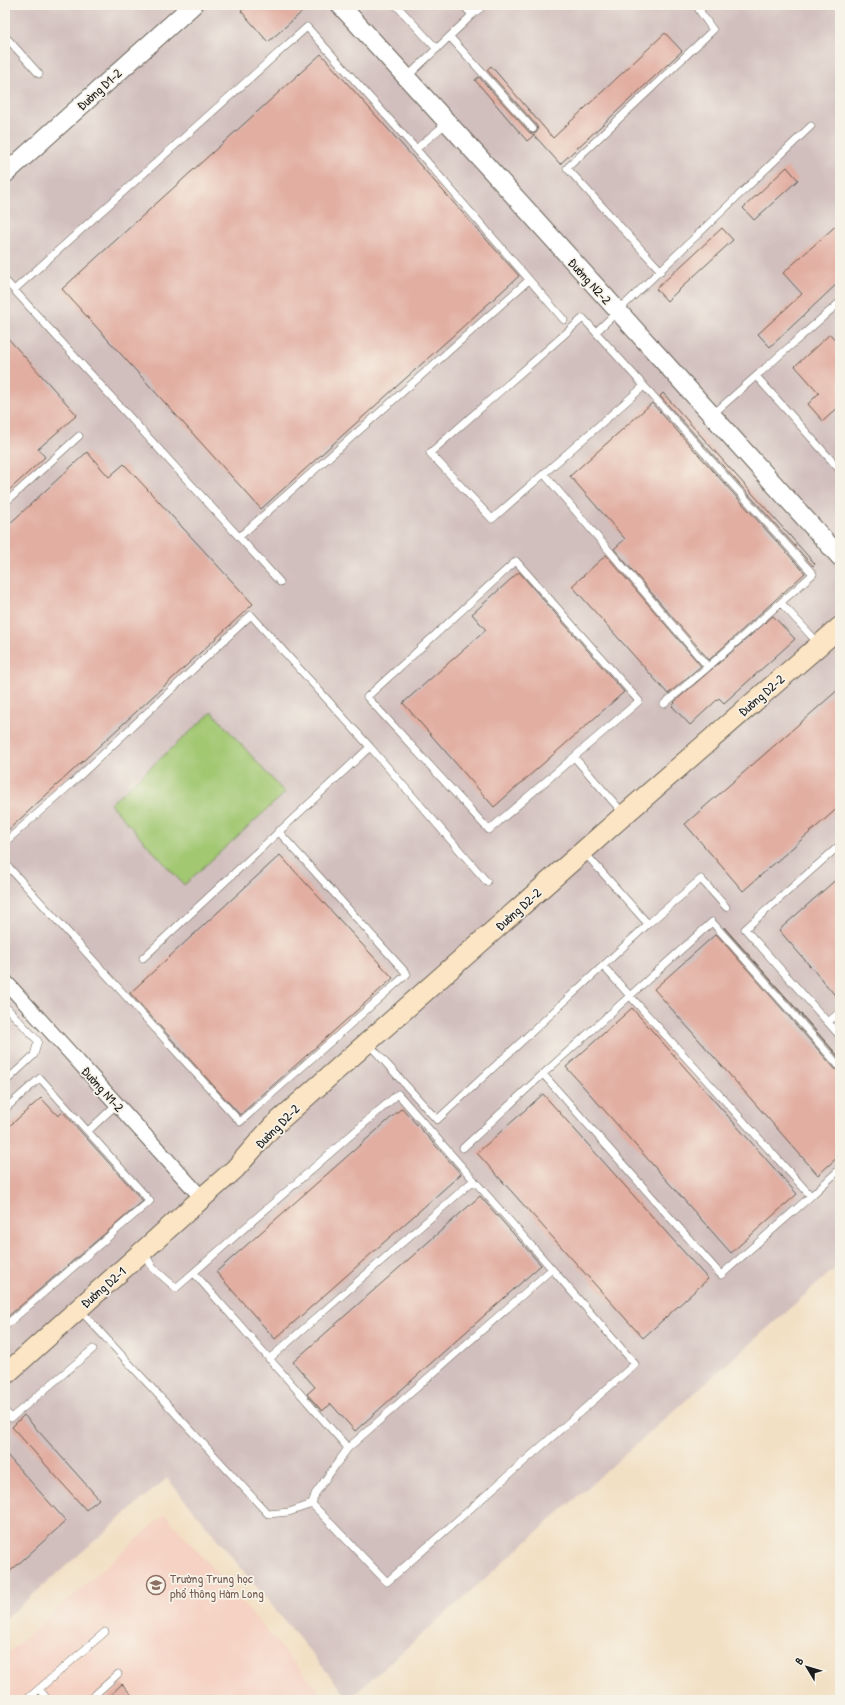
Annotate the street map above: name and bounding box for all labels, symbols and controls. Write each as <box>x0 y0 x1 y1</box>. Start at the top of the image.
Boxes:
street label: Đường D1-2 <box>73 64 125 114</box>
street label: Đường N2-2 <box>564 254 616 308</box>
street label: Đường D2-2 <box>734 670 788 720</box>
street label: Đường D2-2 <box>491 884 545 934</box>
street label: Đường N1-2 <box>78 1062 128 1116</box>
street label: Đường D2-2 <box>251 1100 303 1152</box>
street label: Đường D2-1 <box>77 1262 130 1312</box>
place label: Trường Trung học phổ thông Hàm Long <box>170 1569 264 1602</box>
school or university icon: Trường Trung học phổ thông Hàm Long <box>145 1574 167 1596</box>
north arrow <box>787 1647 827 1687</box>
text: B <box>792 1654 807 1667</box>

